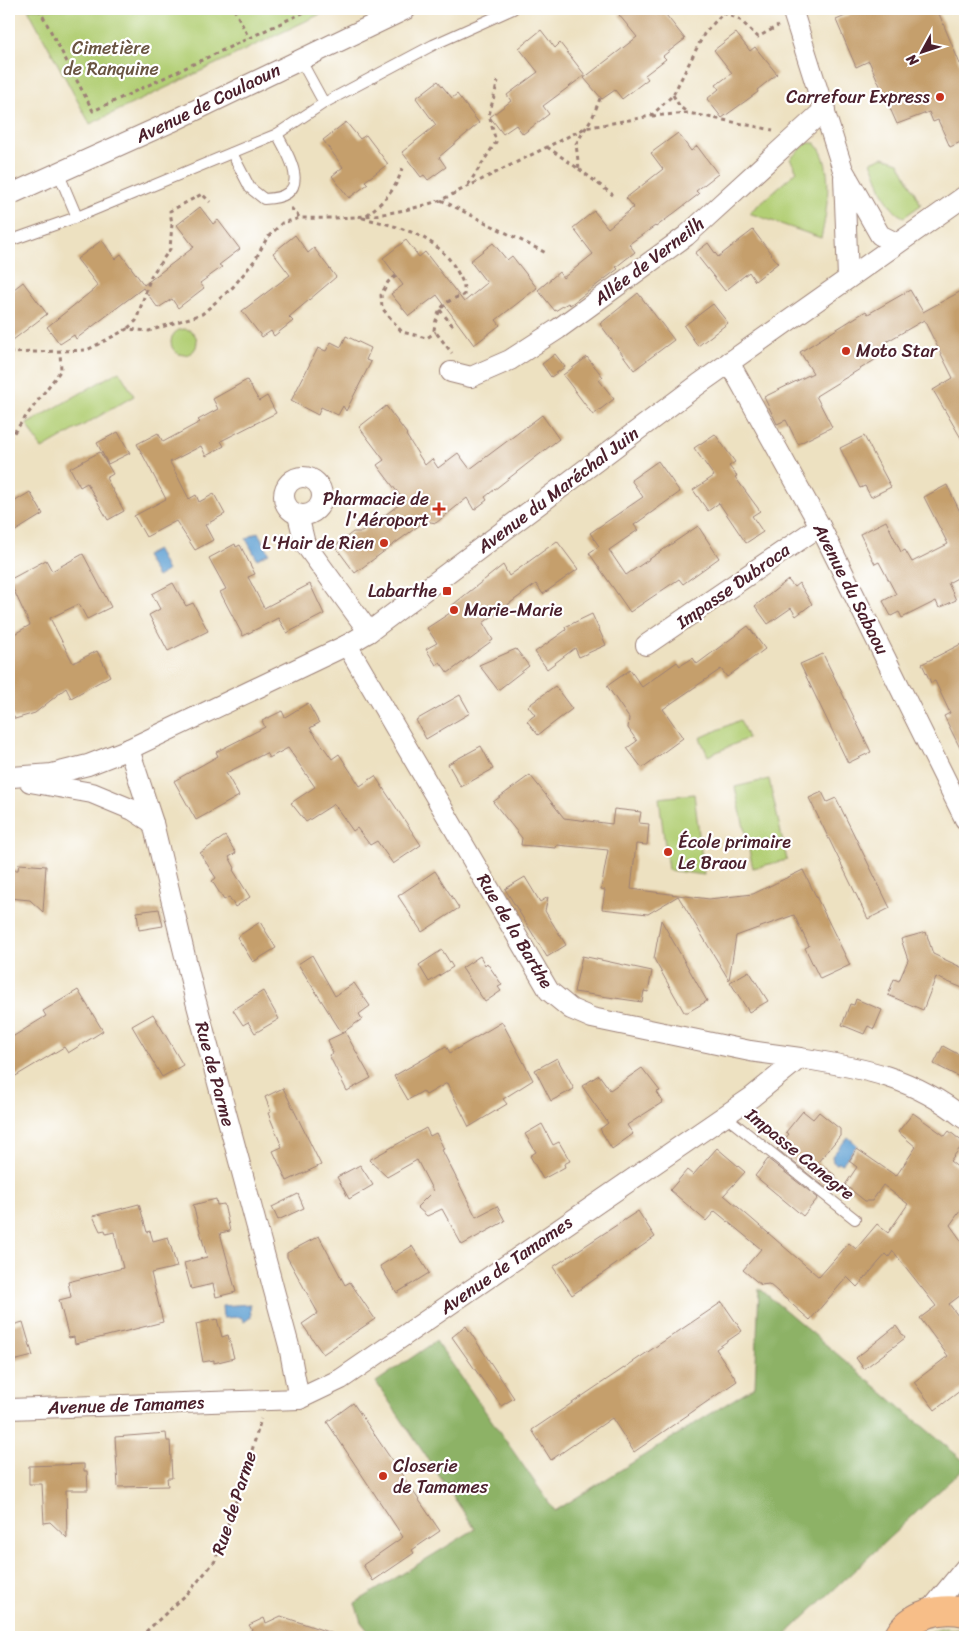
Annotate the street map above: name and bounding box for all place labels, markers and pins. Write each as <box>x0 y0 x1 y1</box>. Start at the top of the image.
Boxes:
place label: Carrefour Express <box>786 81 931 113</box>
marker: Carrefour Express <box>934 91 946 103</box>
place label: Moto Star <box>856 335 939 367</box>
marker: Moto Star <box>840 345 852 357</box>
place label: Pharmacie de l'Aéroport <box>323 483 429 536</box>
marker: Pharmacie de l'Aéroport <box>433 503 445 515</box>
place label: L'Hair de Rien <box>262 527 374 559</box>
marker: L'Hair de Rien <box>378 537 390 549</box>
place label: Labarthe <box>368 575 437 607</box>
marker: Labarthe <box>441 585 453 597</box>
place label: Marie-Marie <box>464 594 563 626</box>
marker: Marie-Marie <box>448 604 460 616</box>
place label: École primaire Le Braou <box>678 826 791 879</box>
marker: École primaire Le Braou <box>662 846 674 858</box>
place label: Closerie de Tamames <box>393 1450 489 1503</box>
marker: Closerie de Tamames <box>377 1470 389 1482</box>

